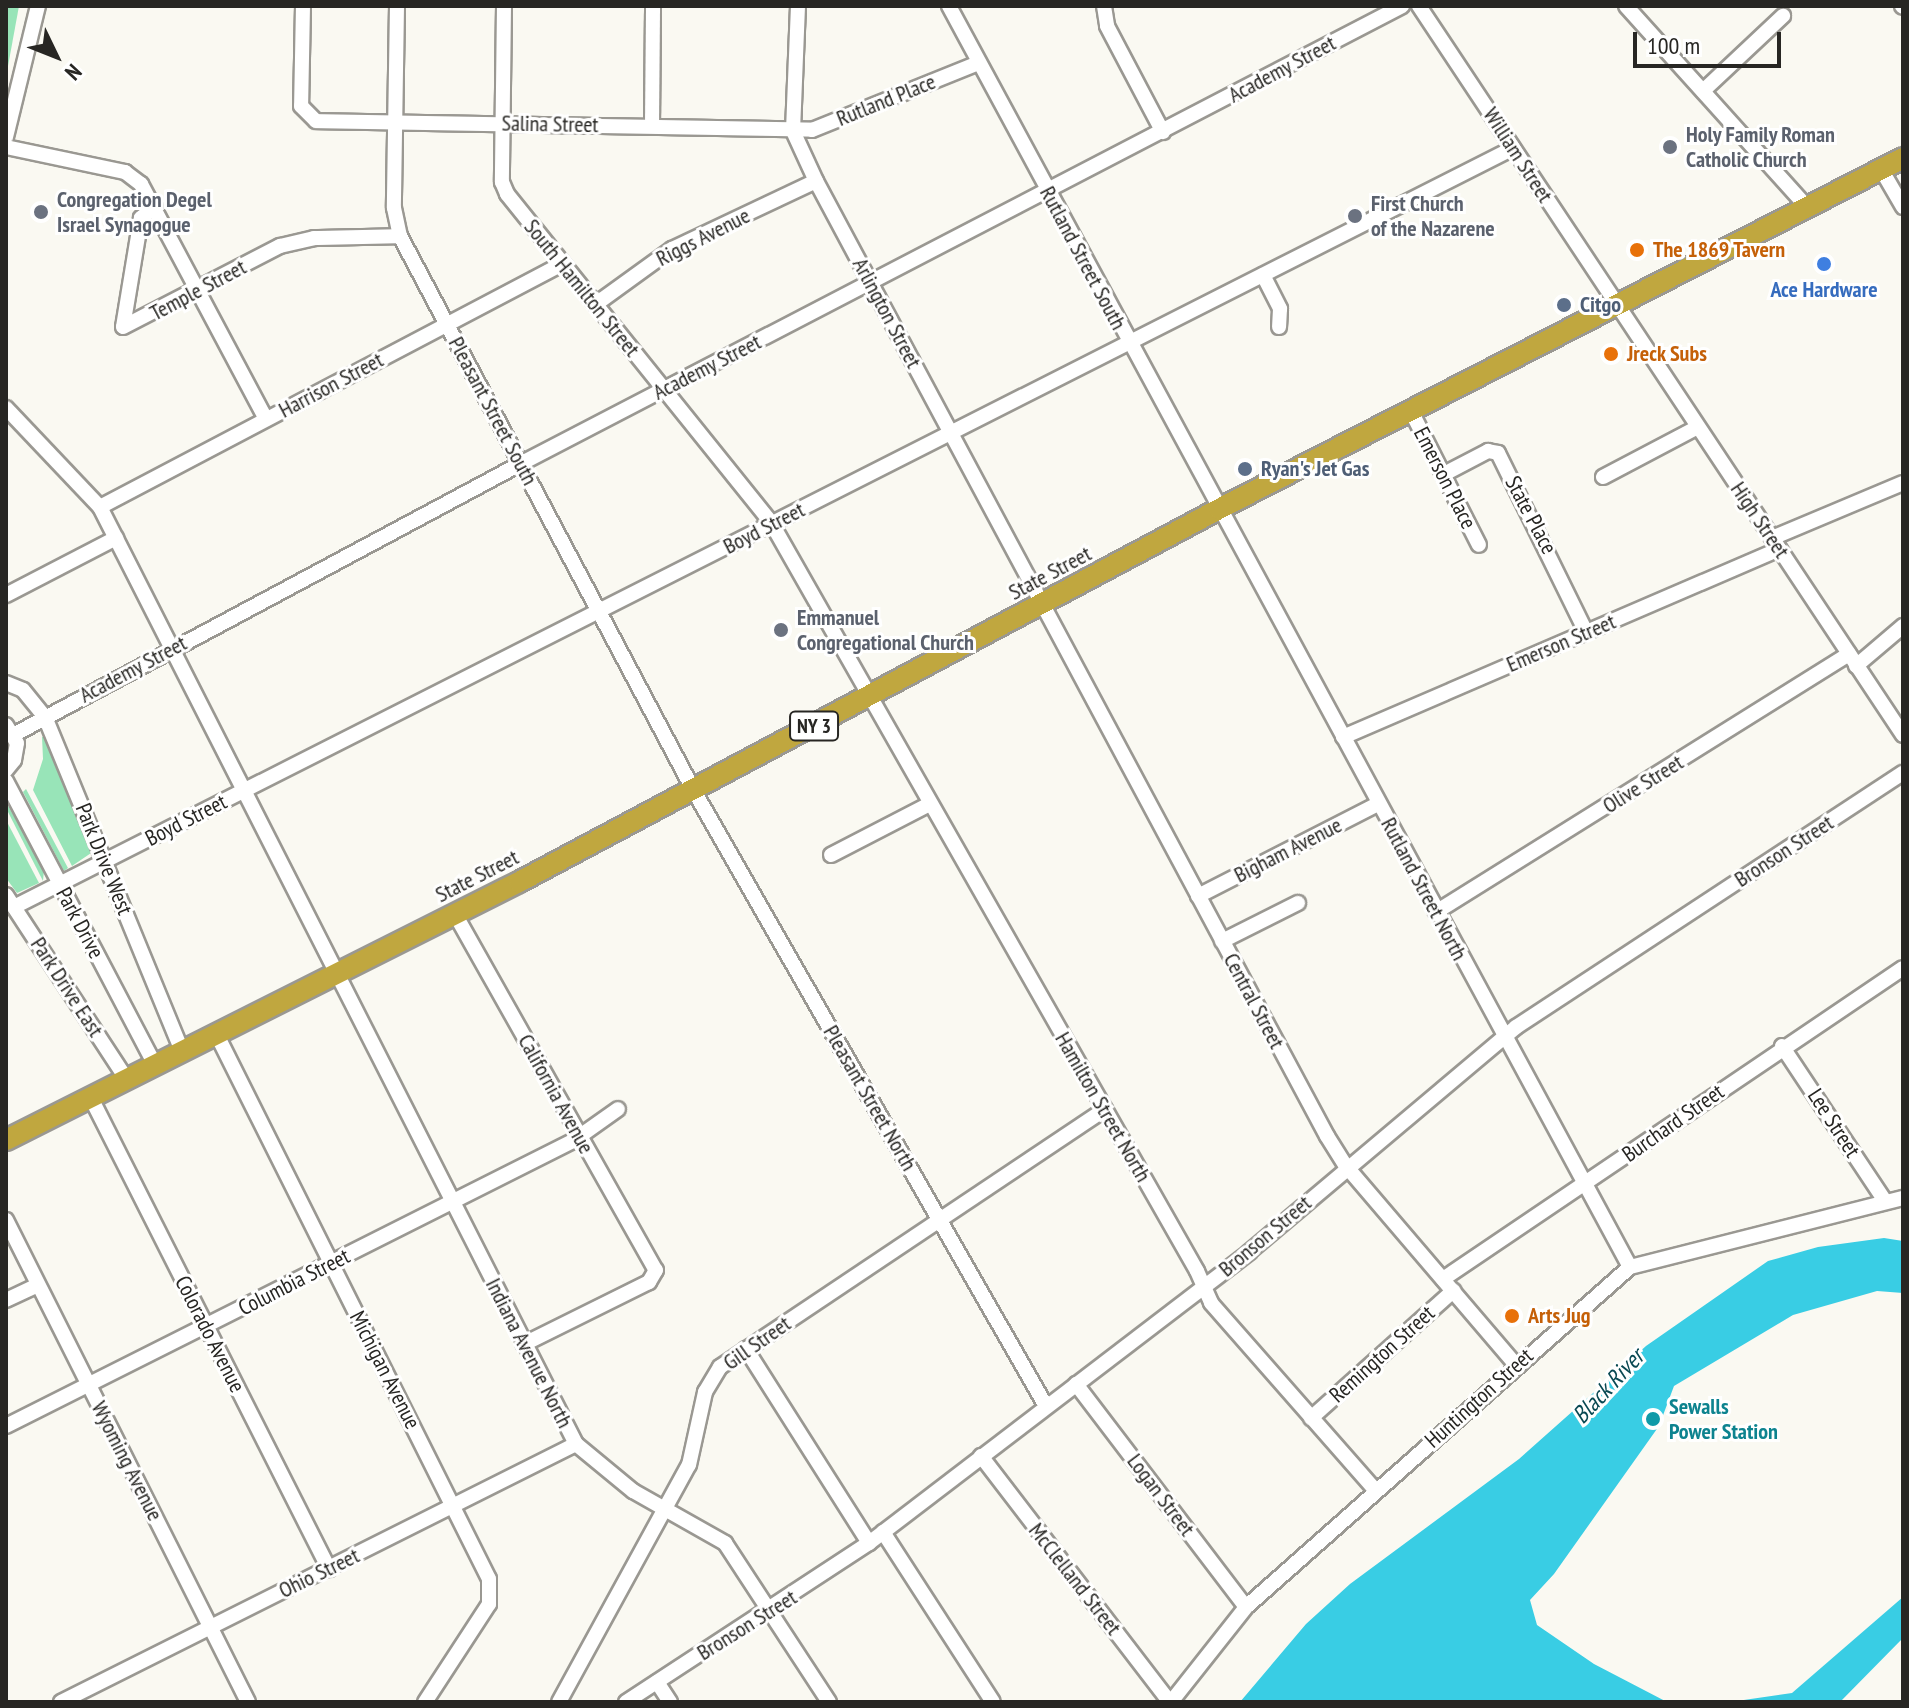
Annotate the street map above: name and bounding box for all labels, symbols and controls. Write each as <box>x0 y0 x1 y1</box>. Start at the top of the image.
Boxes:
north arrow <box>16 16 96 96</box>
scale bar <box>1637 16 1785 66</box>
street label: Academy Street <box>1224 30 1340 108</box>
text: 100 m <box>1647 30 1700 61</box>
text: N <box>59 58 88 86</box>
street label: Rutland Place <box>833 68 939 132</box>
street label: William Street <box>1478 103 1558 207</box>
street label: Salina Street <box>501 110 599 138</box>
place label: Holy Family Roman Catholic Church <box>1686 121 1836 172</box>
marker: Holy Family Roman Catholic Church <box>1661 138 1679 156</box>
street label: Rutland Street South <box>1034 182 1132 334</box>
place label: Congregation Degel Israel Synagogue <box>57 186 212 238</box>
place label: First Church of the Nazarene <box>1371 190 1495 242</box>
street label: Riggs Avenue <box>652 202 754 272</box>
marker: Congregation Degel Israel Synagogue <box>32 203 50 221</box>
marker: First Church of the Nazarene <box>1346 207 1364 225</box>
street label: South Hamilton Street <box>519 214 645 362</box>
place label: The 1869 Tavern <box>1653 237 1786 263</box>
marker: The 1869 Tavern <box>1628 241 1646 259</box>
street label: Temple Street <box>145 254 251 326</box>
street label: Arlington Street <box>847 254 927 372</box>
marker: Ace Hardware <box>1815 255 1833 273</box>
place label: Ace Hardware <box>1770 277 1878 303</box>
place label: Citgo <box>1580 292 1621 318</box>
marker: Citgo <box>1555 296 1573 314</box>
street label: Academy Street <box>648 328 766 406</box>
street label: Pleasant Street South <box>443 332 543 490</box>
place label: Jreck Subs <box>1627 341 1707 367</box>
marker: Jreck Subs <box>1602 345 1620 363</box>
street label: Harrison Street <box>274 347 388 423</box>
street label: Emerson Place <box>1408 423 1482 533</box>
place label: Ryan's Jet Gas <box>1261 456 1370 482</box>
marker: Ryan's Jet Gas <box>1236 460 1254 478</box>
street label: State Place <box>1500 472 1562 558</box>
street label: High Street <box>1725 477 1795 563</box>
street label: Boyd Street <box>719 496 809 560</box>
street label: State Street <box>1004 540 1096 606</box>
place label: Emmanuel Congregational Church <box>797 604 974 656</box>
street label: Emerson Street <box>1503 608 1619 678</box>
marker: Emmanuel Congregational Church <box>772 621 790 639</box>
street label: Academy Street <box>75 630 191 708</box>
road number: NY 3 <box>788 710 840 742</box>
street label: Olive Street <box>1598 749 1688 819</box>
street label: Boyd Street <box>141 788 231 852</box>
street label: Park Drive West <box>70 799 138 919</box>
street label: Bronson Street <box>1730 809 1838 893</box>
street label: Bigham Avenue <box>1230 812 1346 888</box>
street label: Rutland Street North <box>1375 813 1473 965</box>
street label: State Street <box>431 844 523 908</box>
street label: Park Drive <box>50 883 110 963</box>
street label: Park Drive East <box>25 932 109 1042</box>
street label: Central Street <box>1218 949 1290 1053</box>
street label: Pleasant Street North <box>818 1021 922 1175</box>
street label: Hamilton Street North <box>1049 1028 1157 1186</box>
street label: California Avenue <box>512 1029 600 1159</box>
street label: Burchard Street <box>1617 1078 1729 1168</box>
street label: Lee Street <box>1802 1084 1866 1162</box>
street label: Bronson Street <box>1213 1190 1317 1282</box>
street label: Columbia Street <box>234 1243 354 1321</box>
street label: Colorado Avenue <box>169 1271 251 1397</box>
street label: Indiana Avenue North <box>480 1274 578 1432</box>
street label: Remington Street <box>1324 1300 1440 1408</box>
place label: Arts Jug <box>1528 1303 1591 1329</box>
street label: Michigan Avenue <box>344 1306 426 1434</box>
marker: Arts Jug <box>1503 1307 1521 1325</box>
street label: Gill Street <box>718 1310 796 1376</box>
street label: Huntington Street <box>1420 1343 1538 1453</box>
water label: Black River <box>1566 1343 1650 1429</box>
place label: Sewalls Power Station <box>1669 1393 1778 1444</box>
street label: Wyoming Avenue <box>86 1397 168 1525</box>
marker: Sewalls Power Station <box>1644 1410 1662 1428</box>
street label: Logan Street <box>1122 1449 1200 1541</box>
street label: McClelland Street <box>1023 1518 1127 1640</box>
street label: Ohio Street <box>274 1542 364 1604</box>
street label: Bronson Street <box>692 1584 802 1666</box>

